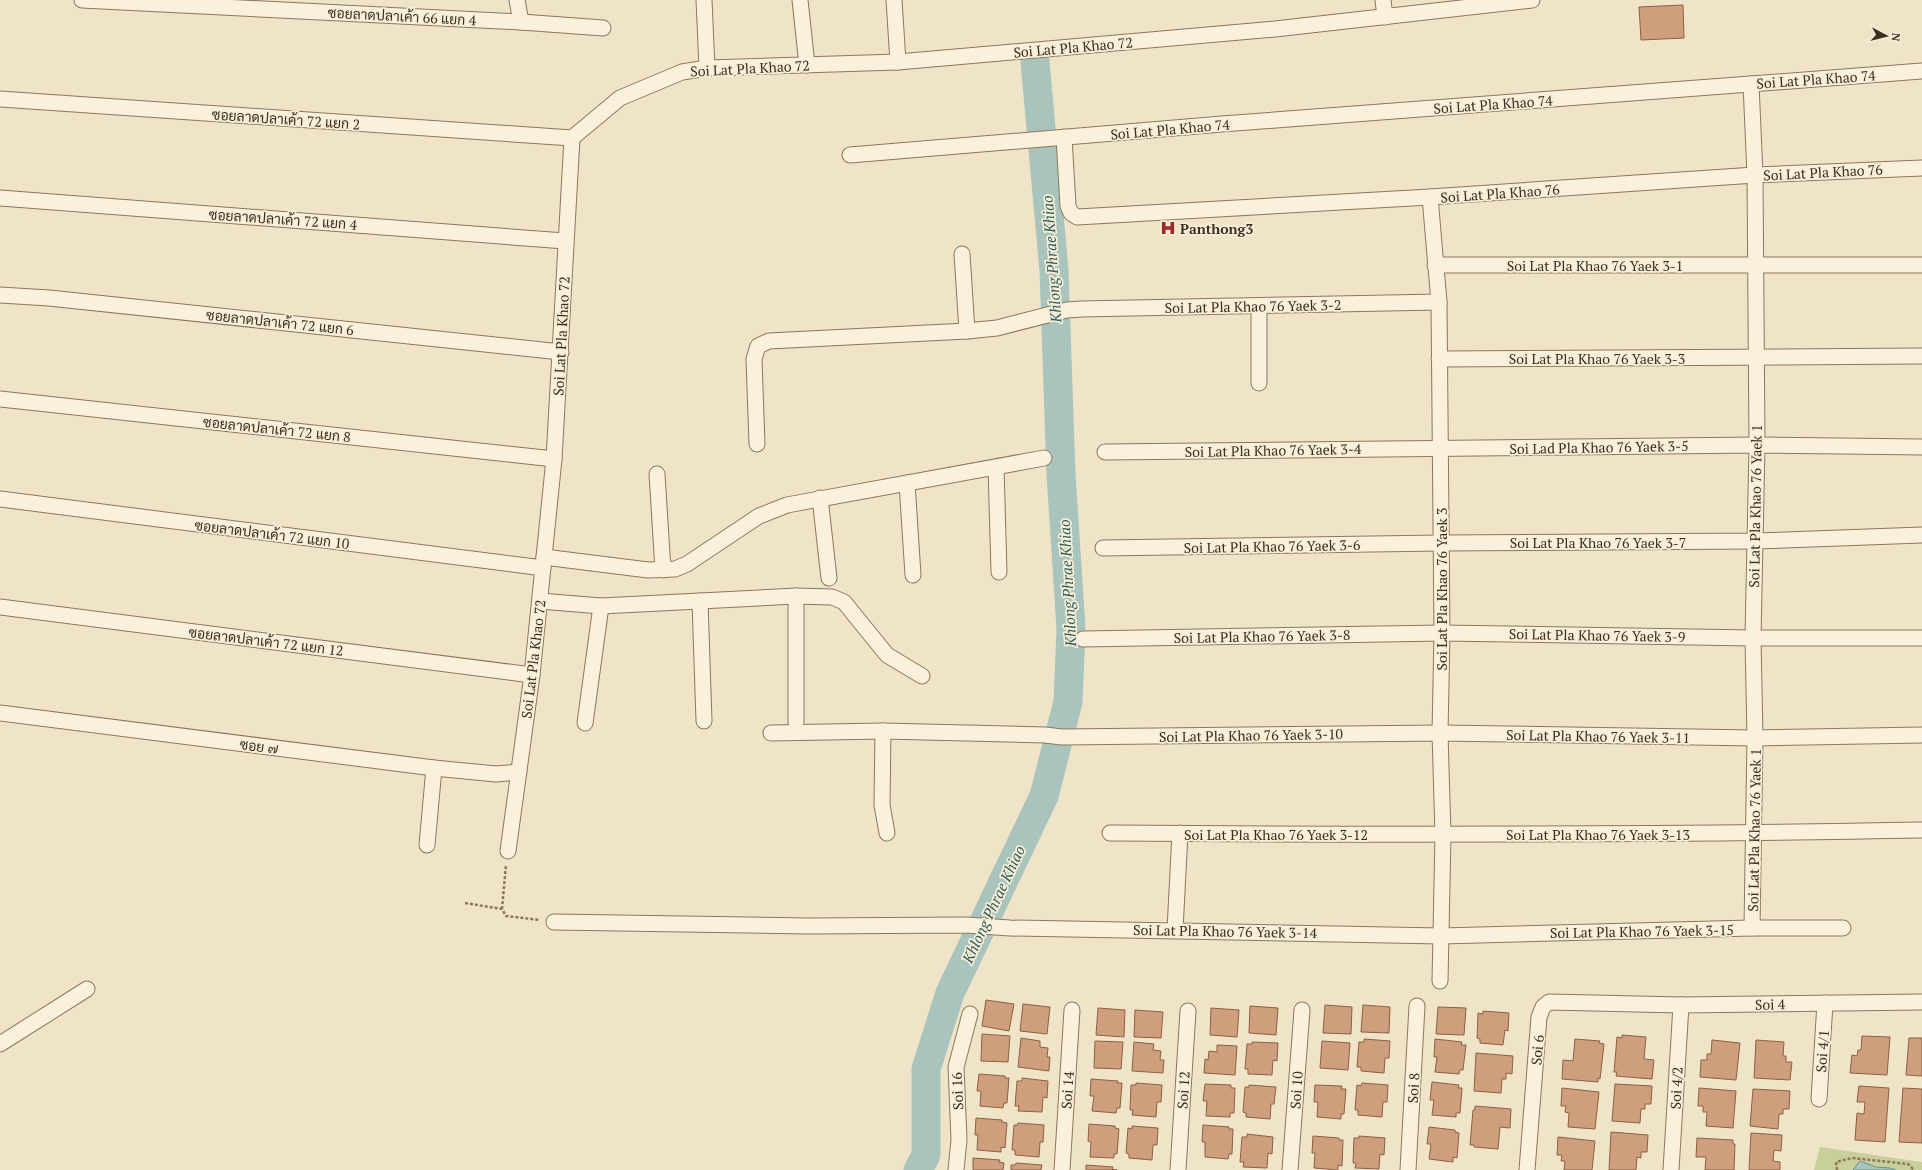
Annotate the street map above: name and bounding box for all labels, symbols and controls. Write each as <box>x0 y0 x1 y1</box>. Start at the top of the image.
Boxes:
street label: ซอยลาดปลาเค้า 66 แยก 4 <box>327 3 477 29</box>
north arrow <box>1866 16 1906 56</box>
street label: Soi Lat Pla Khao 72 <box>1013 32 1133 62</box>
text: N <box>1888 32 1903 43</box>
street label: Soi Lat Pla Khao 72 <box>690 55 810 81</box>
street label: Soi Lat Pla Khao 74 <box>1756 65 1877 93</box>
street label: Soi Lat Pla Khao 74 <box>1433 90 1554 118</box>
street label: ซอยลาดปลาเค้า 72 แยก 2 <box>211 104 361 134</box>
street label: Soi Lat Pla Khao 74 <box>1110 114 1231 144</box>
street label: Soi Lat Pla Khao 76 <box>1763 159 1884 185</box>
street label: Soi Lat Pla Khao 76 <box>1440 179 1561 207</box>
water label: Khlong Phrae Khiao <box>1037 194 1065 324</box>
street label: ซอยลาดปลาเค้า 72 แยก 4 <box>208 204 358 234</box>
hospital icon: Panthong3 <box>1159 219 1177 237</box>
place label: Panthong3 <box>1180 219 1253 238</box>
street label: Soi Lat Pla Khao 76 Yaek 3-1 <box>1507 256 1683 275</box>
street label: Soi Lat Pla Khao 72 <box>548 276 574 396</box>
street label: Soi Lat Pla Khao 76 Yaek 3-2 <box>1165 295 1341 317</box>
street label: ซอยลาดปลาเค้า 72 แยก 6 <box>205 305 355 339</box>
street label: Soi Lat Pla Khao 76 Yaek 3-3 <box>1509 349 1685 368</box>
street label: ซอยลาดปลาเค้า 72 แยก 8 <box>202 412 352 446</box>
street label: Soi Lat Pla Khao 76 Yaek 1 <box>1744 424 1766 588</box>
street label: Soi Lad Pla Khao 76 Yaek 3-5 <box>1509 436 1689 458</box>
street label: Soi Lat Pla Khao 76 Yaek 3-4 <box>1185 439 1362 461</box>
street label: Soi Lat Pla Khao 76 Yaek 3 <box>1432 507 1451 671</box>
street label: ซอยลาดปลาเค้า 72 แยก 10 <box>193 515 351 553</box>
water label: Khlong Phrae Khiao <box>1054 518 1080 648</box>
street label: Soi Lat Pla Khao 76 Yaek 3-7 <box>1510 533 1686 552</box>
street label: Soi Lat Pla Khao 76 Yaek 3-6 <box>1184 535 1361 557</box>
street label: Soi Lat Pla Khao 72 <box>516 598 550 720</box>
street label: ซอยลาดปลาเค้า 72 แยก 12 <box>187 622 345 660</box>
street label: Soi Lat Pla Khao 76 Yaek 3-9 <box>1509 624 1685 646</box>
street label: Soi Lat Pla Khao 76 Yaek 3-8 <box>1174 625 1350 647</box>
street label: Soi Lat Pla Khao 76 Yaek 3-10 <box>1159 724 1343 746</box>
street label: Soi Lat Pla Khao 76 Yaek 3-11 <box>1506 725 1690 747</box>
street label: ซอย ๗ <box>239 734 280 758</box>
street label: Soi Lat Pla Khao 76 Yaek 1 <box>1743 748 1765 912</box>
street label: Soi Lat Pla Khao 76 Yaek 3-12 <box>1184 825 1368 844</box>
street label: Soi Lat Pla Khao 76 Yaek 3-13 <box>1506 825 1690 844</box>
water label: Khlong Phrae Khiao <box>957 842 1029 967</box>
street label: Soi Lat Pla Khao 76 Yaek 3-14 <box>1133 920 1318 942</box>
street label: Soi Lat Pla Khao 76 Yaek 3-15 <box>1550 920 1734 942</box>
street label: Soi 4 <box>1755 994 1786 1014</box>
street label: Soi 4/1 <box>1811 1029 1833 1073</box>
street label: Soi 6 <box>1526 1034 1548 1066</box>
street label: Soi 4/2 <box>1665 1066 1687 1110</box>
street label: Soi 14 <box>1056 1070 1078 1110</box>
street label: Soi 12 <box>1172 1070 1194 1110</box>
street label: Soi 10 <box>1285 1070 1307 1110</box>
street label: Soi 16 <box>947 1071 967 1110</box>
street label: Soi 8 <box>1403 1072 1423 1104</box>

